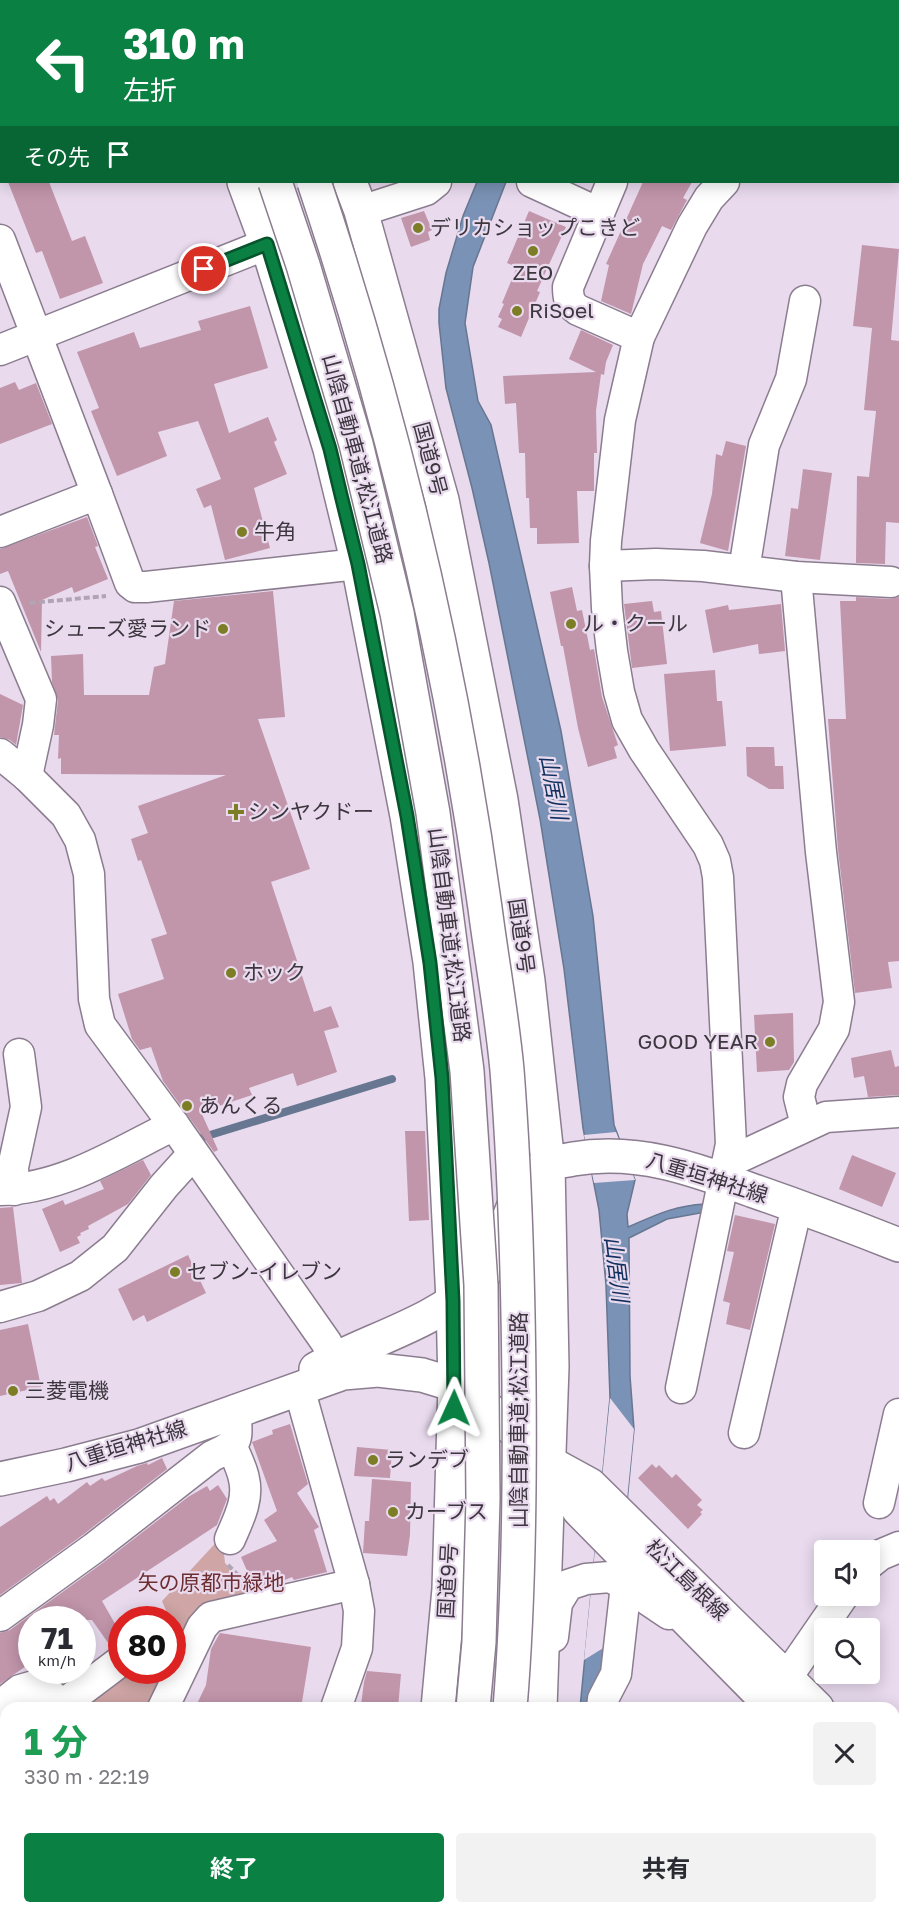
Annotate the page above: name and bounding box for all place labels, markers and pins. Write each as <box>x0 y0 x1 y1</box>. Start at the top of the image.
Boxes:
place label: デリカショップこきど <box>430 214 640 240</box>
marker: デリカショップこきど <box>411 221 425 235</box>
pin <box>178 243 229 294</box>
marker: ZEO <box>526 244 540 258</box>
place label: ZEO <box>513 259 553 285</box>
place label: RiSoel <box>529 297 594 323</box>
marker: RiSoel <box>510 304 524 318</box>
place label: 牛角 <box>254 518 296 544</box>
marker: 牛角 <box>235 525 249 539</box>
place label: ル・クール <box>583 610 688 636</box>
place label: シューズ愛ランド <box>44 615 211 641</box>
marker: ル・クール <box>564 617 578 631</box>
marker: シューズ愛ランド <box>216 622 230 636</box>
place label: シンヤクドー <box>248 798 374 824</box>
marker: シンヤクドー <box>229 805 243 819</box>
place label: ホック <box>243 959 306 985</box>
marker: ホック <box>224 966 238 980</box>
place label: GOOD YEAR <box>638 1028 758 1054</box>
marker: GOOD YEAR <box>763 1035 777 1049</box>
place label: あんくる <box>199 1092 283 1118</box>
marker: あんくる <box>180 1099 194 1113</box>
place label: セブン-イレブン <box>187 1258 342 1284</box>
marker: セブン-イレブン <box>168 1265 182 1279</box>
place label: 三菱電機 <box>25 1377 109 1403</box>
marker: 三菱電機 <box>6 1384 20 1398</box>
place label: ランデブ <box>385 1446 469 1472</box>
marker: ランデブ <box>366 1453 380 1467</box>
place label: カーブス <box>405 1498 488 1524</box>
marker: カーブス <box>386 1505 400 1519</box>

